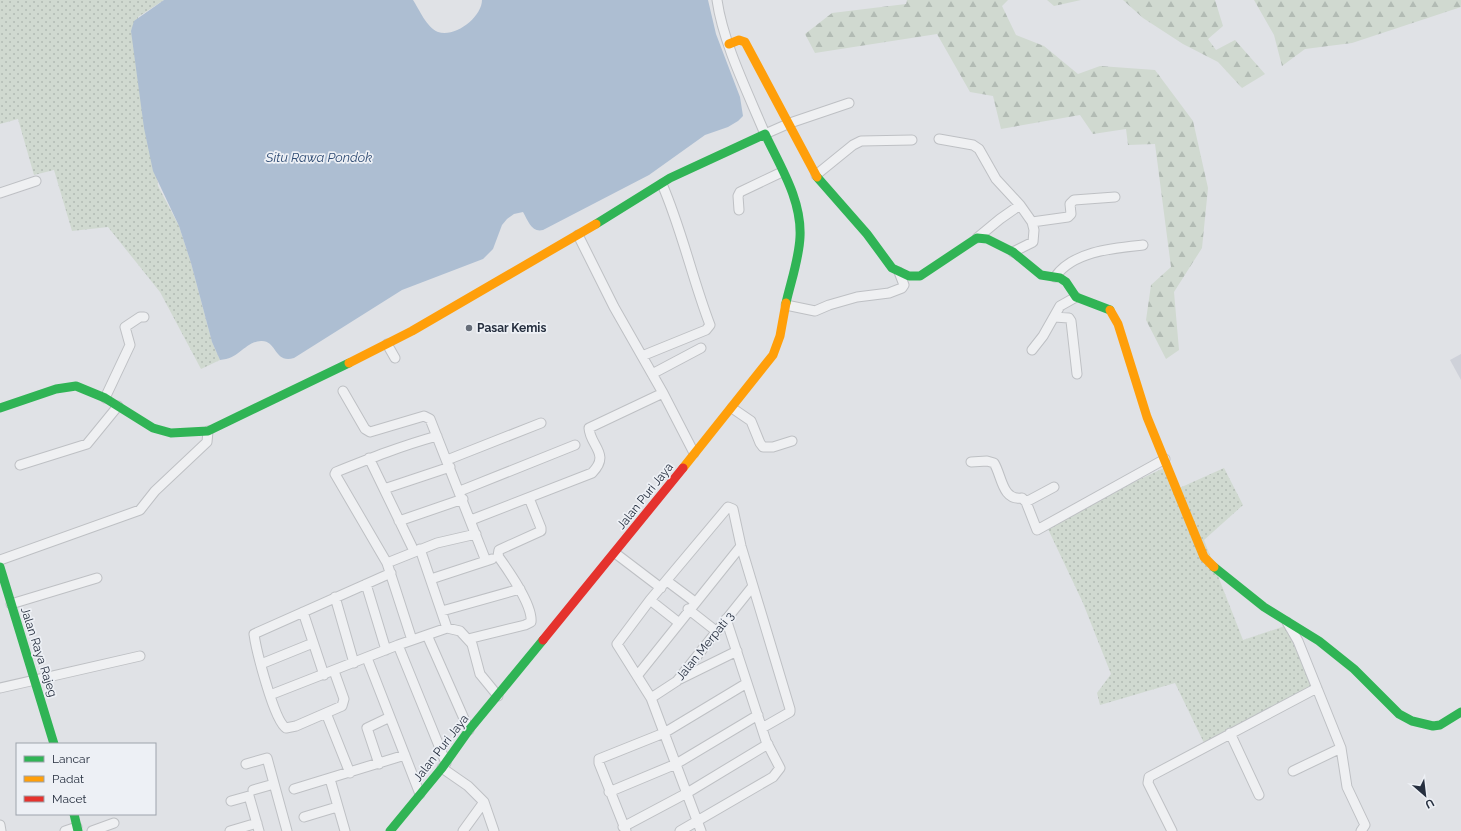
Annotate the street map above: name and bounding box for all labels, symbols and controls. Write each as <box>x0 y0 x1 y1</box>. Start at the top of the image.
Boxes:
water label: Situ Rawa Pondok <box>265 150 372 165</box>
place label: Pasar Kemis <box>477 321 546 335</box>
marker: Pasar Kemis <box>464 323 474 333</box>
street label: Jalan Puri Jaya <box>614 460 676 532</box>
street label: Jalan Raya Rajeg <box>18 605 60 699</box>
street label: Jalan Merpati 3 <box>673 609 737 683</box>
street label: Jalan Puri Jaya <box>411 712 471 784</box>
legend <box>16 743 156 815</box>
text: Lancar <box>52 752 91 766</box>
text: Padat <box>52 772 84 786</box>
north arrow <box>1405 775 1445 815</box>
text: Macet <box>52 792 87 806</box>
text: U <box>1423 796 1436 811</box>

